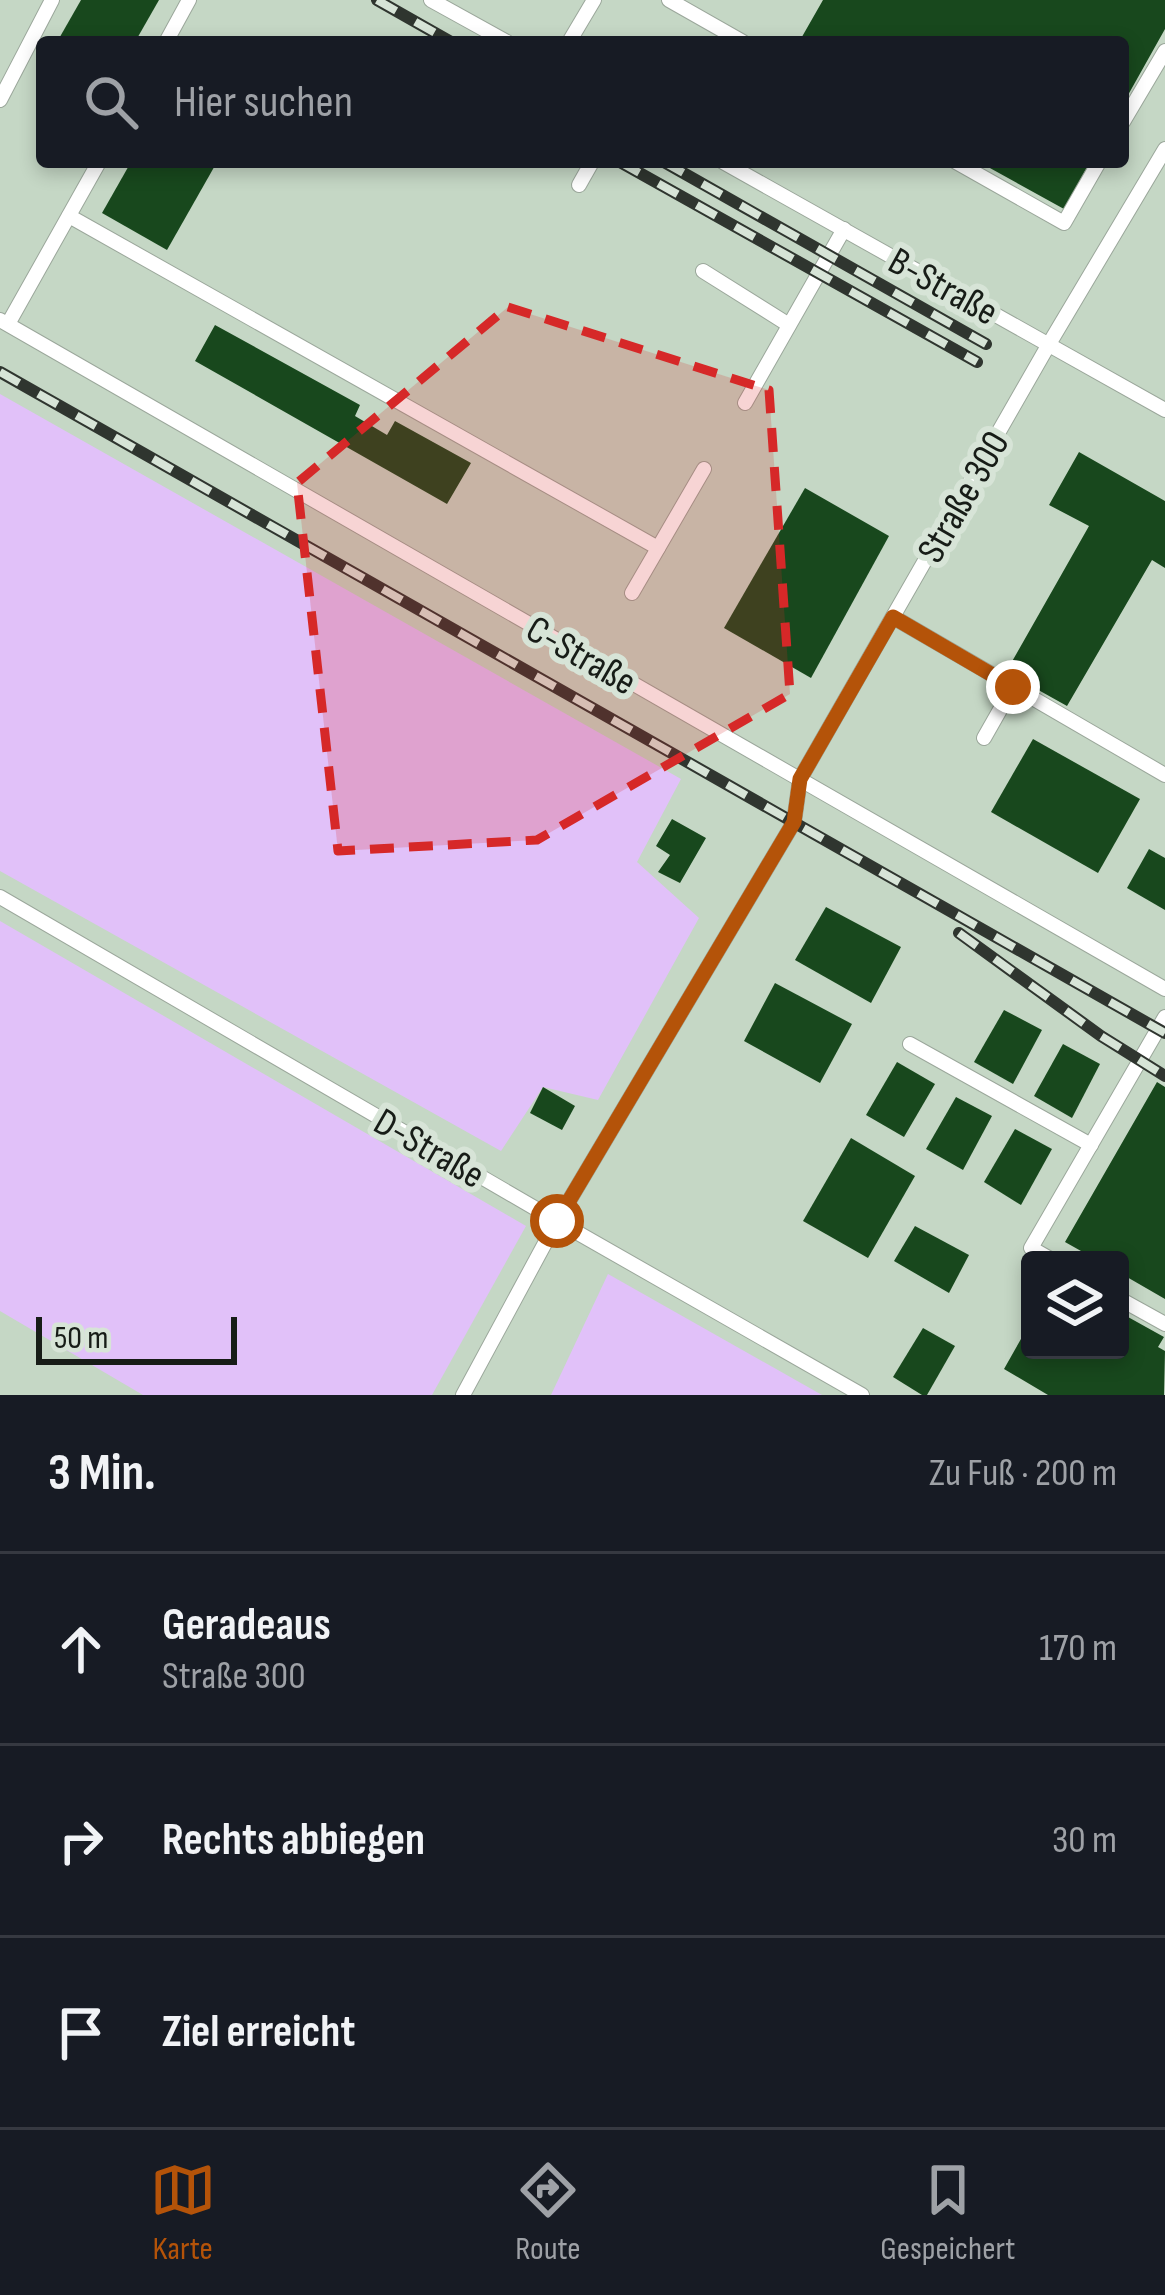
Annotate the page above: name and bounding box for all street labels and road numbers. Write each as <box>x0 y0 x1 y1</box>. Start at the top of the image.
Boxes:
street label: B-Straße <box>880 238 1006 336</box>
street label: Straße 300 <box>908 423 1020 571</box>
street label: C-Straße <box>518 606 644 706</box>
street label: D-Straße <box>365 1099 492 1199</box>

